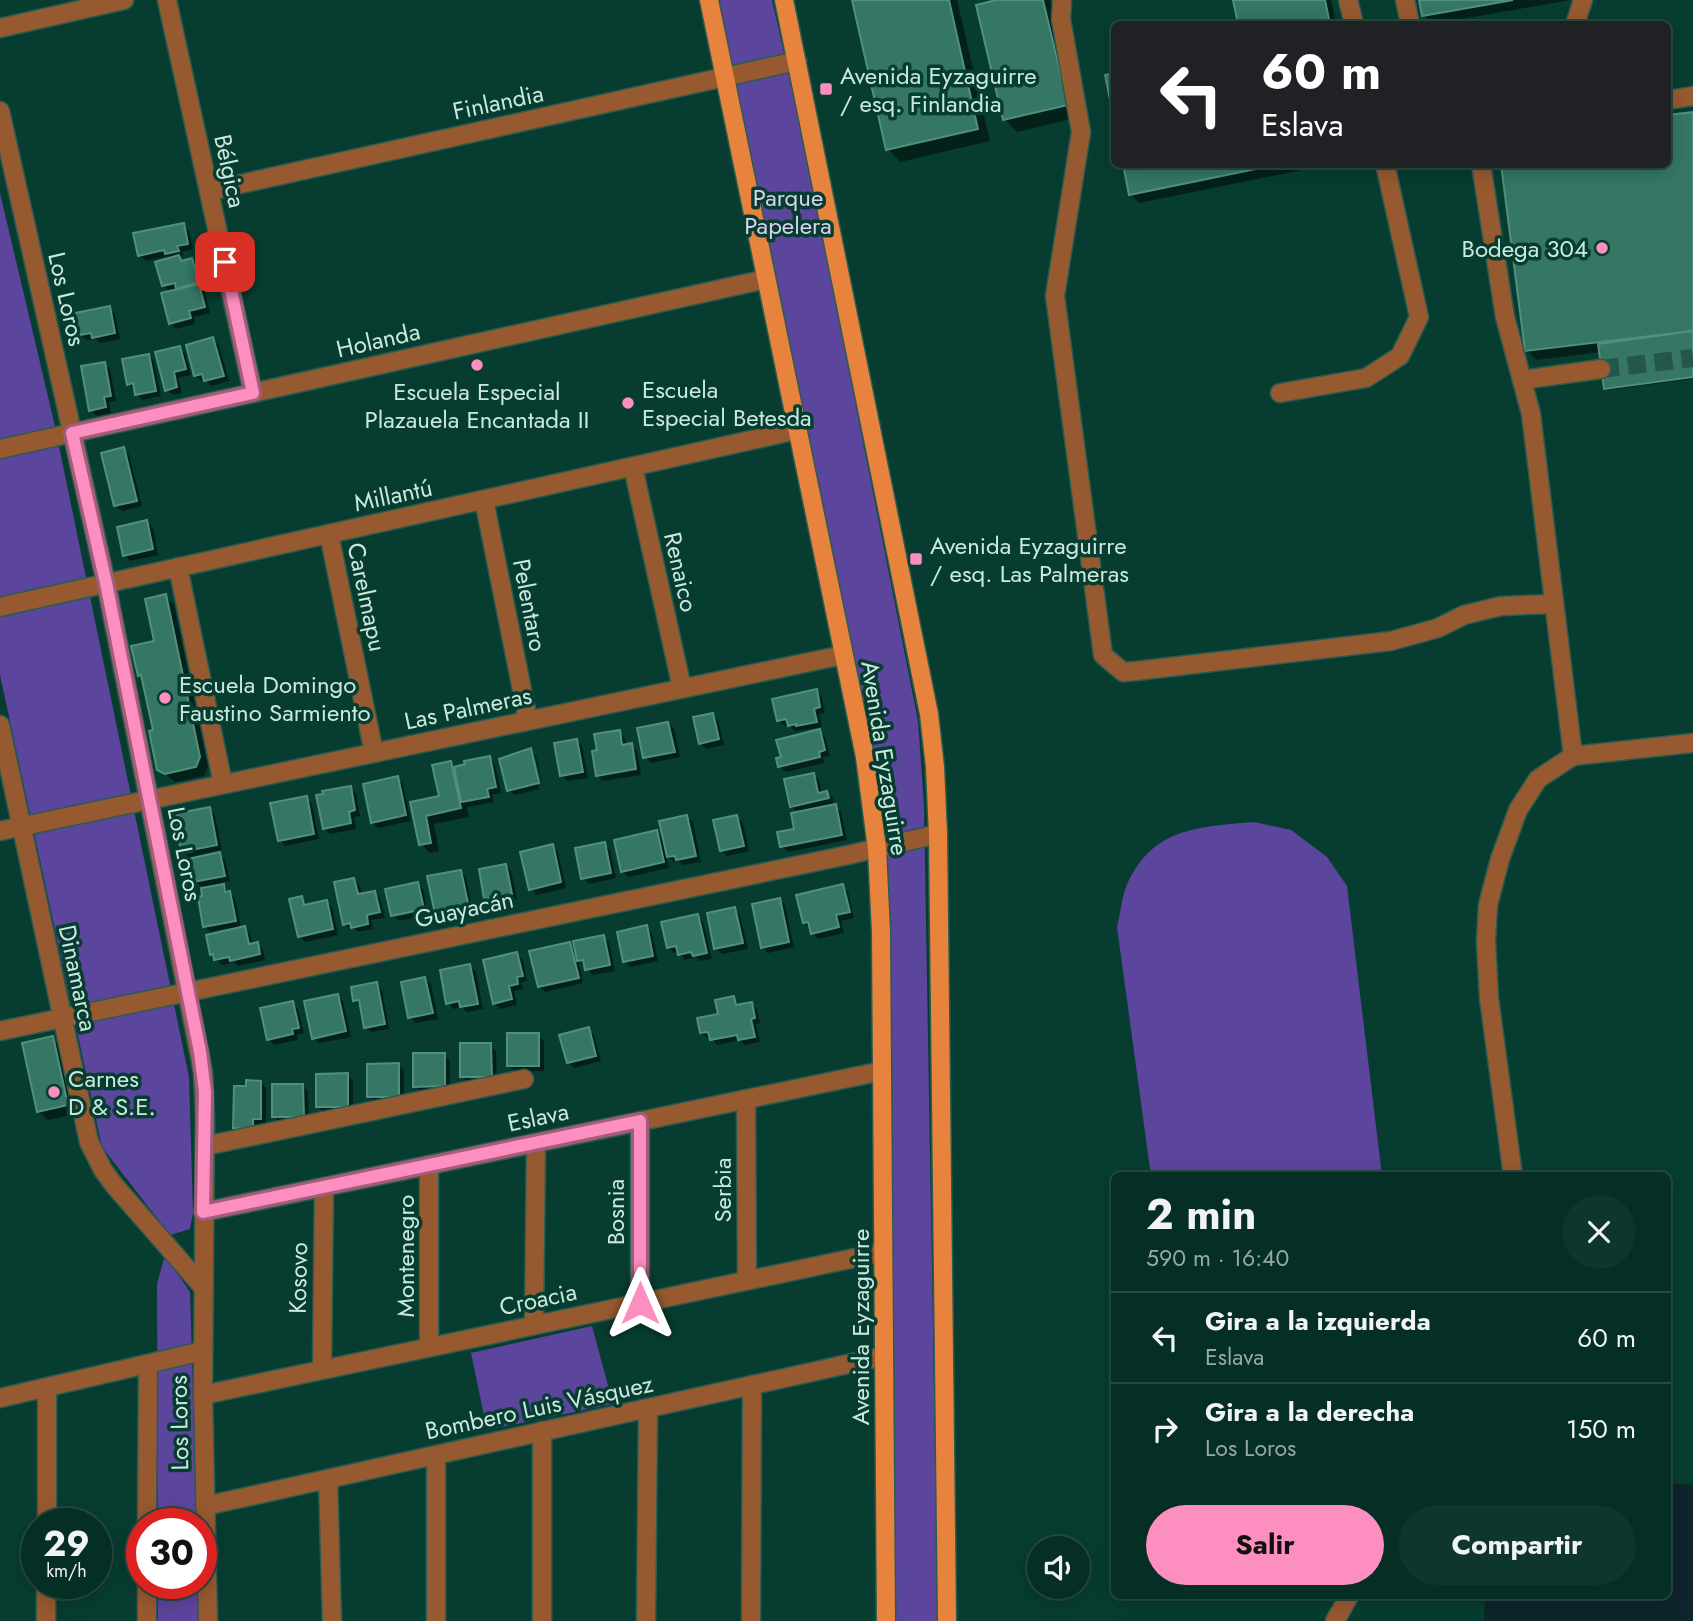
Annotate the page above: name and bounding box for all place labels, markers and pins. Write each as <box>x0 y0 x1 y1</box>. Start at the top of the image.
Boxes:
place label: Avenida Eyzaguirre / esq. Finlandia <box>840 58 1037 121</box>
marker: Avenida Eyzaguirre / esq. Finlandia <box>818 81 834 97</box>
place label: Bodega 304 <box>1462 231 1588 266</box>
pin <box>195 232 255 292</box>
marker: Bodega 304 <box>1594 240 1610 256</box>
marker: Escuela Especial Plazauela Encantada II <box>469 357 485 373</box>
place label: Escuela Especial Betesda <box>642 372 812 435</box>
place label: Escuela Especial Plazauela Encantada II <box>365 374 589 437</box>
marker: Escuela Especial Betesda <box>620 395 636 411</box>
place label: Avenida Eyzaguirre / esq. Las Palmeras <box>930 528 1129 591</box>
marker: Avenida Eyzaguirre / esq. Las Palmeras <box>908 551 924 567</box>
place label: Escuela Domingo Faustino Sarmiento <box>179 667 371 730</box>
marker: Escuela Domingo Faustino Sarmiento <box>157 690 173 706</box>
place label: Carnes D & S.E. <box>68 1061 156 1124</box>
marker: Carnes D & S.E. <box>46 1084 62 1100</box>

